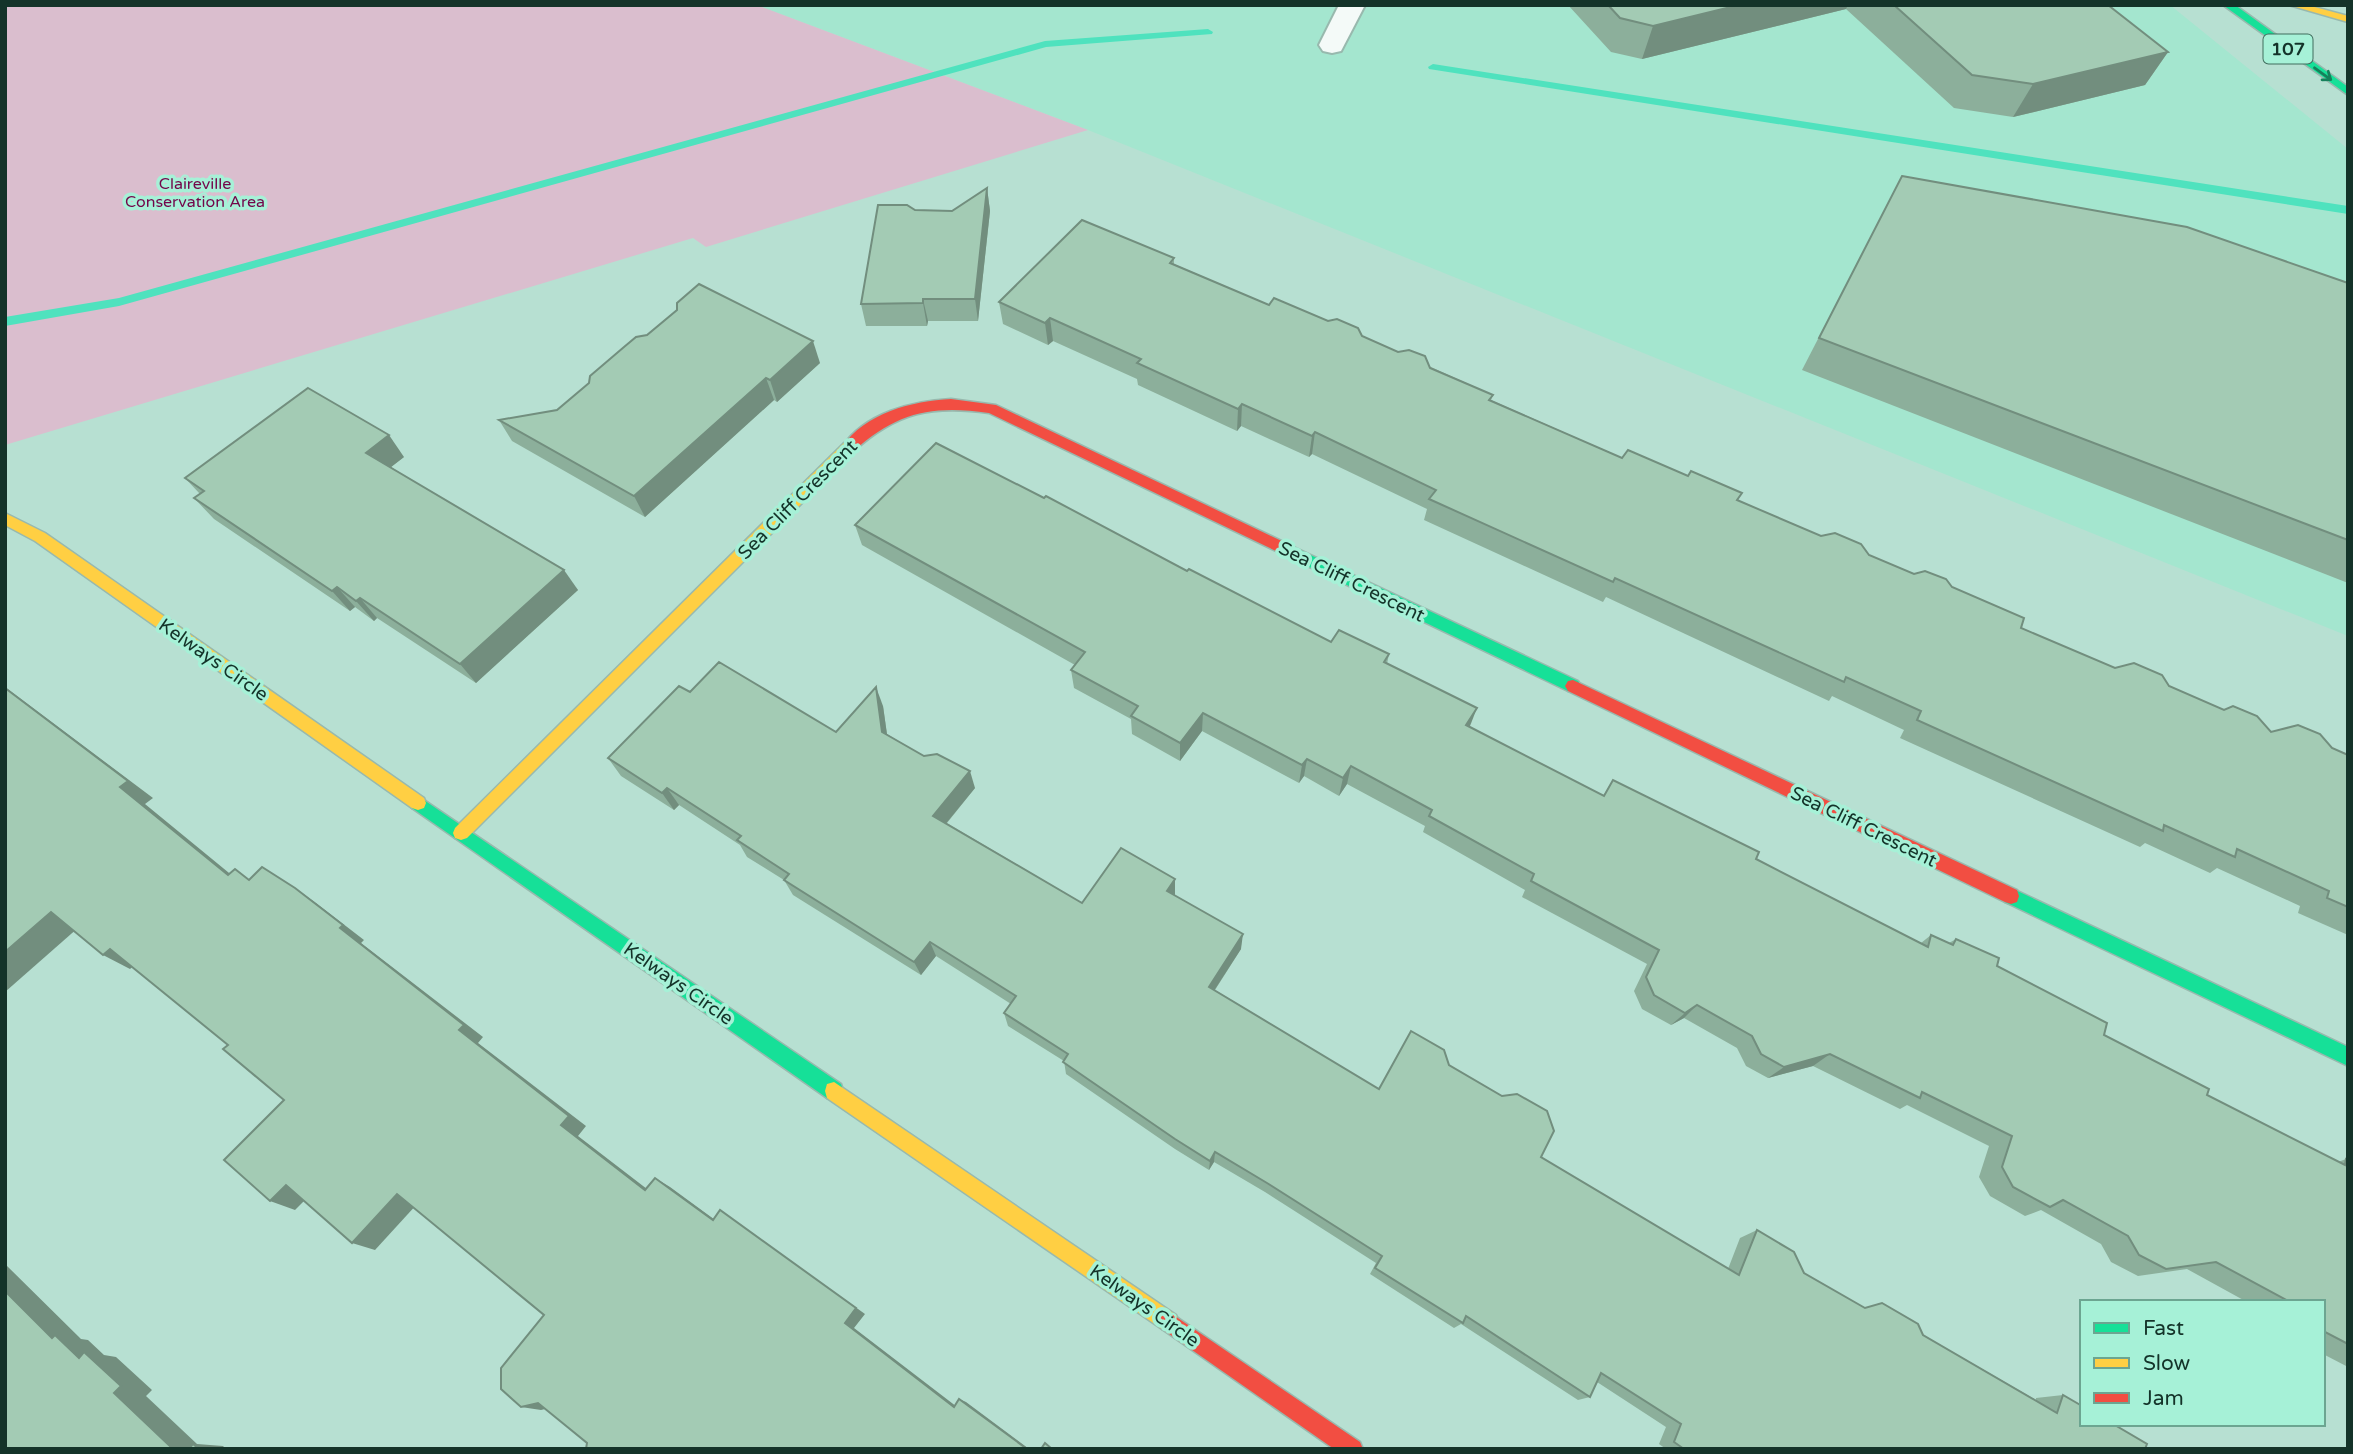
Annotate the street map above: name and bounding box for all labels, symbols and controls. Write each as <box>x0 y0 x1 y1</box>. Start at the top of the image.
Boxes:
road number: 107 <box>2264 34 2312 64</box>
one-way arrow <box>2313 67 2332 81</box>
park label: Claireville Conservation Area <box>125 174 265 212</box>
street label: Sea Cliff Crescent <box>733 435 862 564</box>
street label: Sea Cliff Crescent <box>1275 537 1428 627</box>
street label: Kelways Circle <box>154 614 272 706</box>
street label: Sea Cliff Crescent <box>1787 782 1940 872</box>
street label: Kelways Circle <box>619 938 737 1030</box>
street label: Kelways Circle <box>1085 1260 1203 1352</box>
legend <box>2080 1300 2325 1426</box>
text: Fast <box>2143 1316 2184 1341</box>
text: Slow <box>2143 1351 2191 1376</box>
text: Jam <box>2143 1386 2184 1411</box>

